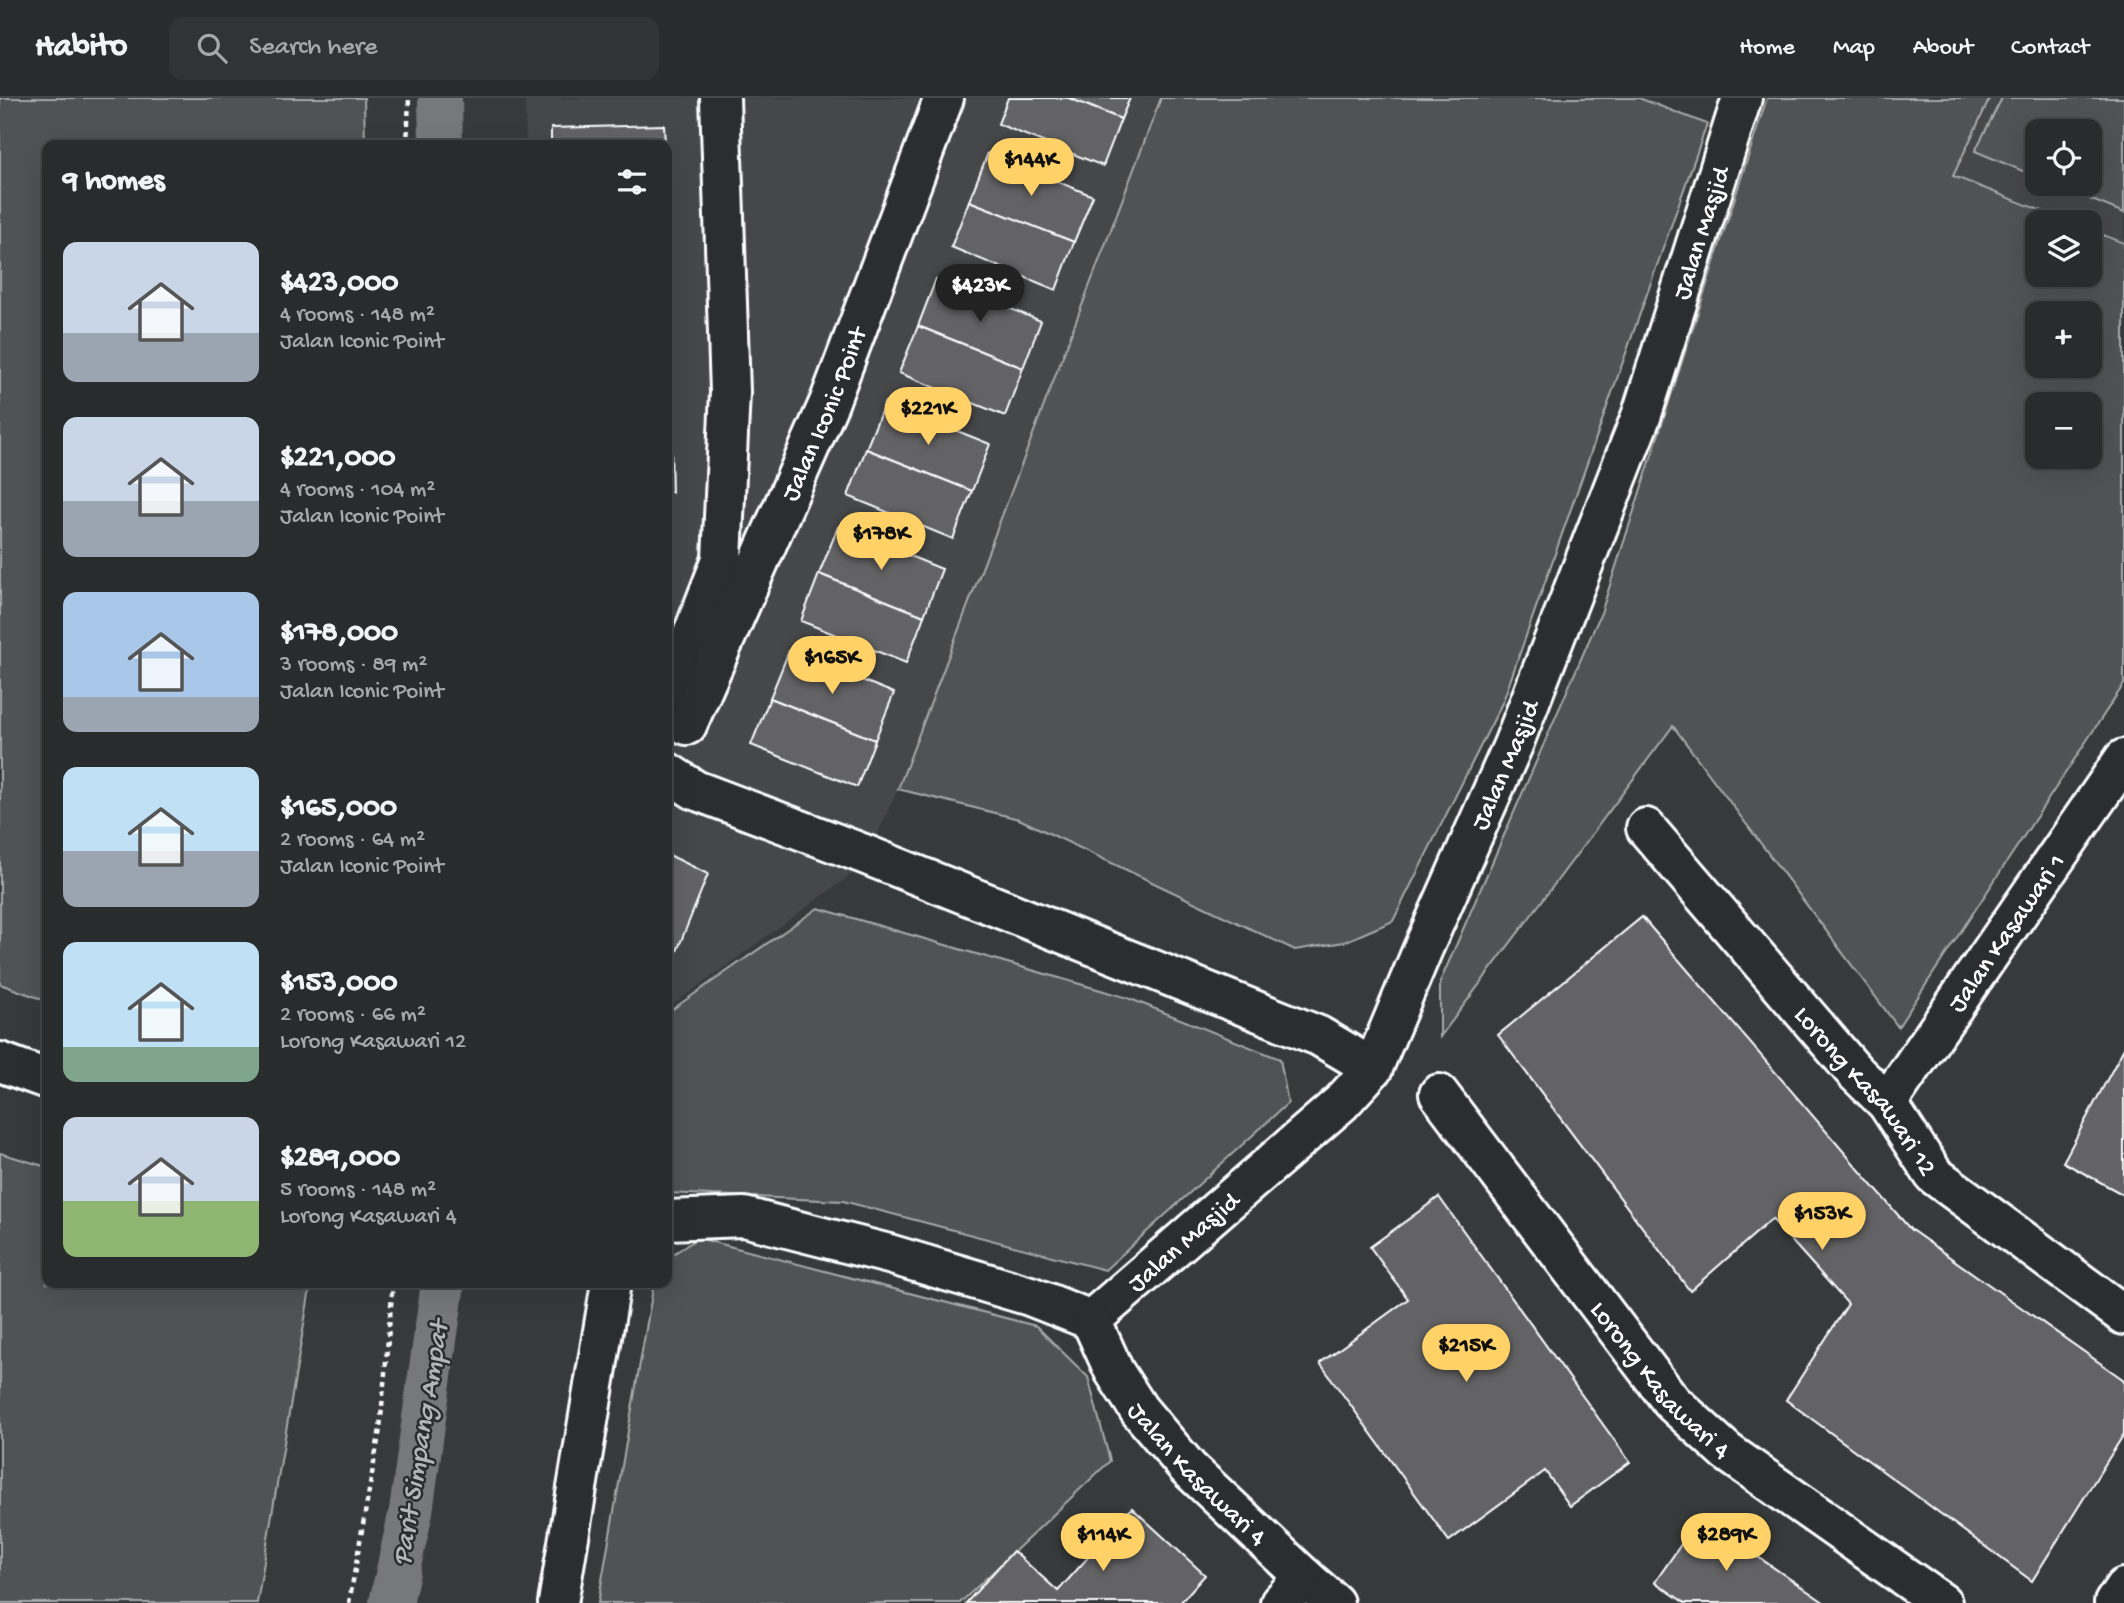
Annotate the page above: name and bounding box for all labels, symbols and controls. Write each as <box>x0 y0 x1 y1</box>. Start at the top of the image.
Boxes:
search box <box>169 17 659 80</box>
text: Habito <box>35 29 127 67</box>
icon: search <box>193 29 231 67</box>
text: Search here <box>249 33 377 64</box>
text: Home <box>1739 34 1795 63</box>
text: Map <box>1833 34 1875 63</box>
text: About <box>1913 34 1973 63</box>
text: Contact <box>2011 34 2089 63</box>
map controls <box>2025 119 2102 469</box>
button: locate <box>2025 119 2102 196</box>
pin: $144K <box>982 139 1080 198</box>
text: $144K <box>1004 147 1058 174</box>
street label: Jalan Masjid <box>1668 162 1740 304</box>
icon: filters <box>613 163 651 201</box>
text: 9 homes <box>63 165 165 200</box>
button: layers <box>2025 210 2102 287</box>
pin: $423K <box>931 264 1029 324</box>
text: $423,000 <box>280 267 398 302</box>
icon: home <box>119 270 203 354</box>
text: $423K <box>951 273 1009 300</box>
button: + <box>2025 301 2102 378</box>
text: 4 rooms · 148 m² <box>280 302 435 329</box>
street label: Jalan Iconic Point <box>777 321 877 507</box>
text: Jalan Iconic Point <box>280 329 444 356</box>
pin: $221K <box>879 388 977 447</box>
button: − <box>2025 392 2102 469</box>
text: $221K <box>901 396 955 423</box>
text: $221,000 <box>280 442 396 477</box>
icon: home <box>119 445 203 529</box>
text: 4 rooms · 104 m² <box>280 477 435 504</box>
text: Jalan Iconic Point <box>280 504 444 531</box>
pin: $178K <box>832 512 930 572</box>
text: $178K <box>853 521 909 548</box>
text: $178,000 <box>280 617 398 652</box>
icon: home <box>119 620 203 704</box>
pin: $165K <box>783 636 881 696</box>
text: $165K <box>804 645 860 672</box>
text: 3 rooms · 89 m² <box>280 652 427 679</box>
text: Jalan Iconic Point <box>280 679 444 706</box>
street label: Jalan Masjid <box>1466 695 1549 836</box>
text: $165,000 <box>280 792 397 827</box>
icon: home <box>119 795 203 879</box>
text: 2 rooms · 64 m² <box>280 827 425 854</box>
street label: Jalan Kasawari 1 <box>1943 849 2074 1020</box>
text: Jalan Iconic Point <box>280 854 444 881</box>
text: $153,000 <box>280 967 397 1002</box>
icon: home <box>119 970 203 1054</box>
street label: Lorong Kasawari 12 <box>1785 1001 1941 1183</box>
text: 2 rooms · 66 m² <box>280 1002 426 1029</box>
text: Lorong Kasawari 12 <box>280 1029 466 1056</box>
text: $289,000 <box>280 1142 400 1177</box>
icon: home <box>119 1145 203 1229</box>
text: 5 rooms · 148 m² <box>280 1177 436 1204</box>
street label: Jalan Masjid <box>1123 1186 1249 1301</box>
pin: $153K <box>1773 1192 1871 1252</box>
text: $153K <box>1794 1201 1850 1228</box>
text: Lorong Kasawari 4 <box>280 1204 457 1231</box>
street label: Lorong Kasawari 4 <box>1581 1296 1735 1468</box>
water label: Parit Simpang Ampat <box>387 1315 459 1568</box>
pin: $215K <box>1417 1324 1515 1384</box>
text: $215K <box>1438 1333 1494 1360</box>
street label: Jalan Kasawari 4 <box>1118 1398 1272 1554</box>
pin: $114K <box>1054 1514 1152 1573</box>
pin: $289K <box>1677 1514 1775 1573</box>
text: $114K <box>1077 1522 1129 1549</box>
text: $289K <box>1697 1522 1755 1549</box>

